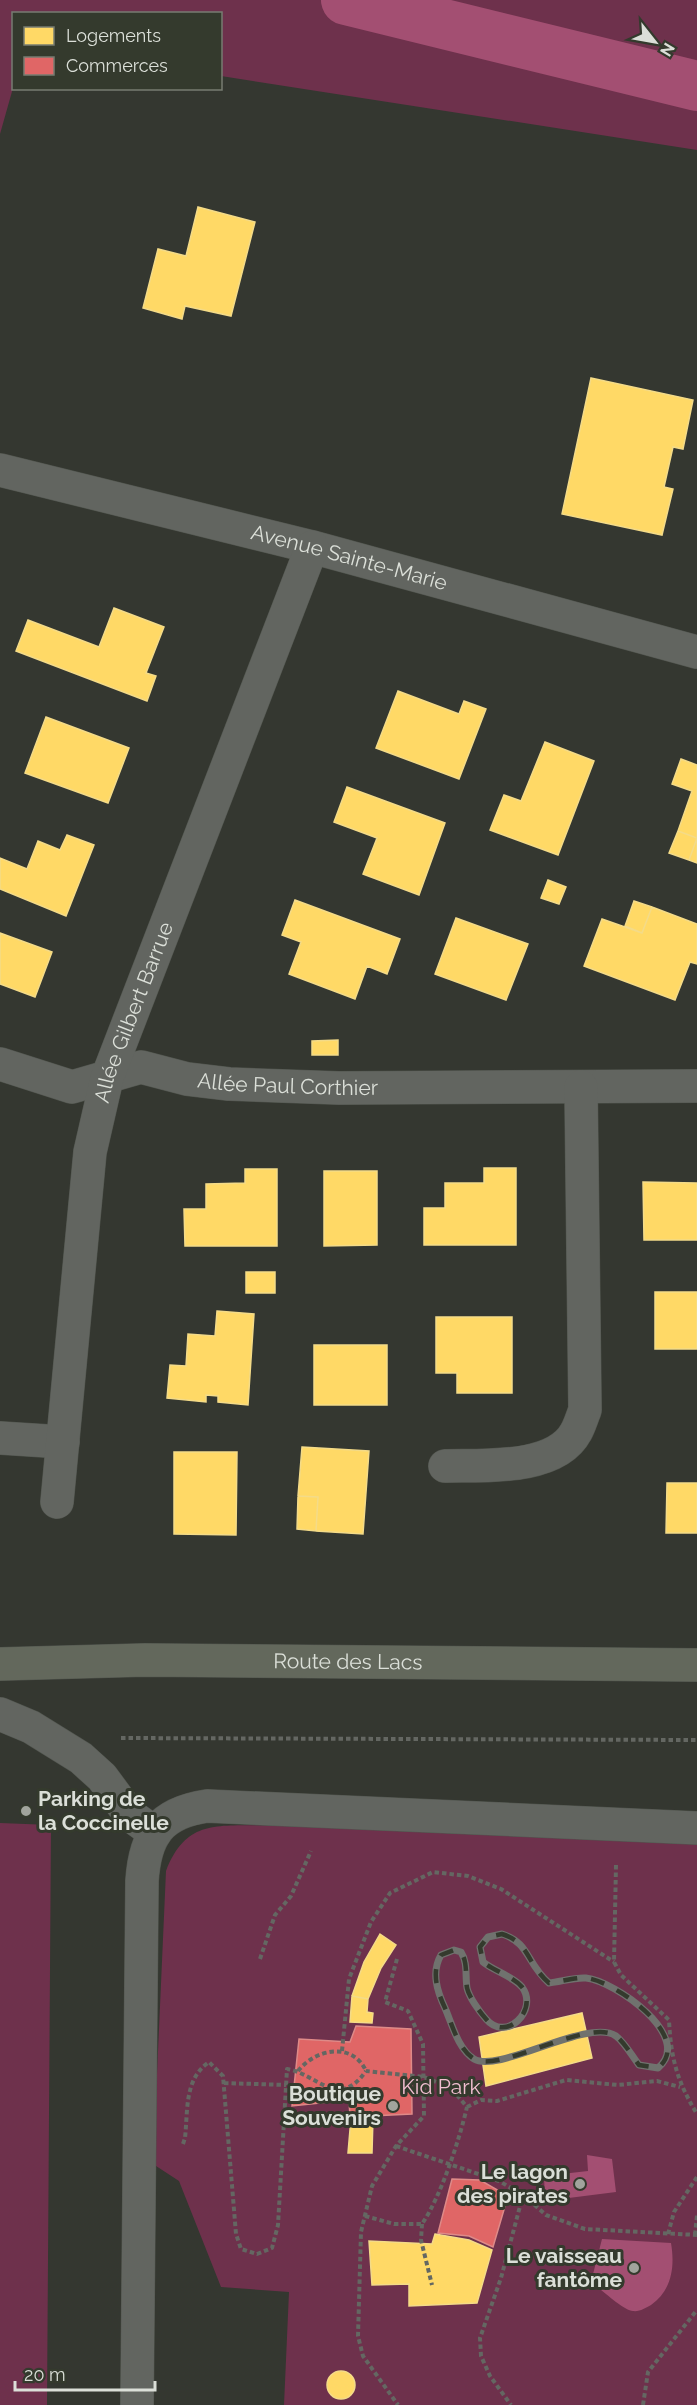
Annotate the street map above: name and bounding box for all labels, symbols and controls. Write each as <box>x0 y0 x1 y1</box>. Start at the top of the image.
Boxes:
legend <box>12 12 222 90</box>
north arrow <box>625 12 685 72</box>
text: Logements <box>66 25 161 46</box>
text: N <box>656 39 679 60</box>
text: Commerces <box>66 55 168 76</box>
street label: Avenue Sainte-Marie <box>249 519 450 595</box>
street label: Allée Gilbert Barrue <box>89 918 178 1105</box>
street label: Allée Paul Corthier <box>196 1067 379 1100</box>
street label: Route des Lacs <box>273 1648 423 1675</box>
place label: Parking de la Coccinelle <box>38 1786 169 1835</box>
marker: Parking de la Coccinelle <box>19 1804 33 1818</box>
park label: Kid Park <box>401 2074 481 2099</box>
place label: Boutique Souvenirs <box>282 2081 381 2130</box>
marker: Boutique Souvenirs <box>386 2099 400 2113</box>
place label: Le lagon des pirates <box>457 2159 568 2208</box>
marker: Le lagon des pirates <box>573 2177 587 2191</box>
place label: Le vaisseau fantôme <box>506 2243 622 2292</box>
marker: Le vaisseau fantôme <box>627 2261 641 2275</box>
scale bar <box>15 2354 154 2392</box>
text: 20 m <box>24 2364 66 2385</box>

